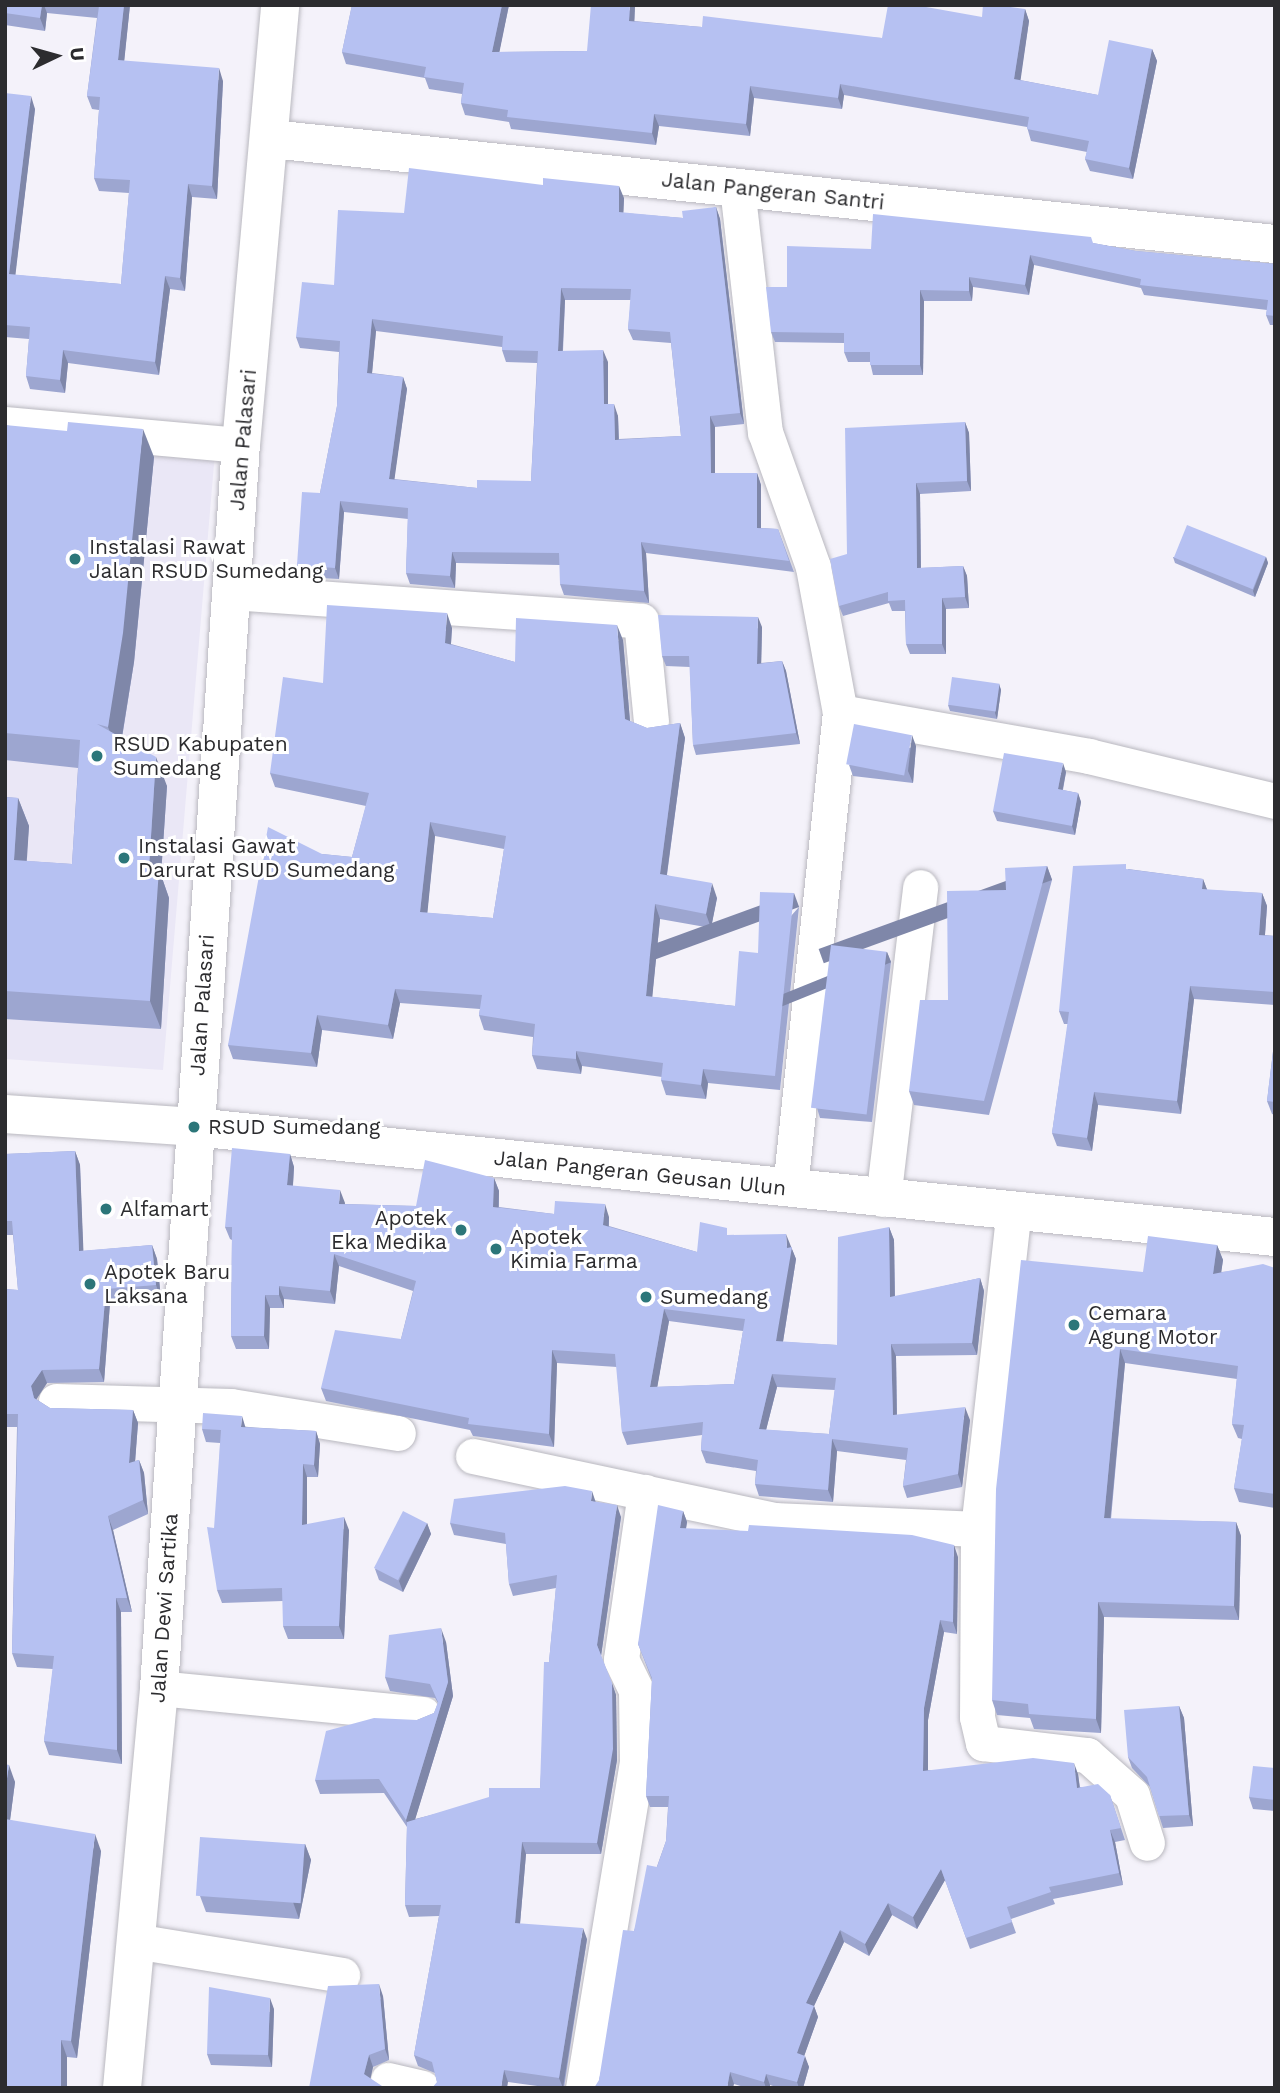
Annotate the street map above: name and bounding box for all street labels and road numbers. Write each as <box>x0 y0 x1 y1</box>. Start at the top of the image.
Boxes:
street label: Jalan Pangeran Santri <box>660 167 886 215</box>
street label: Jalan Palasari <box>224 368 262 512</box>
street label: Jalan Palasari <box>184 933 220 1077</box>
street label: Jalan Pangeran Geusan Ulun <box>493 1145 787 1201</box>
street label: Jalan Dewi Sartika <box>145 1512 183 1704</box>

